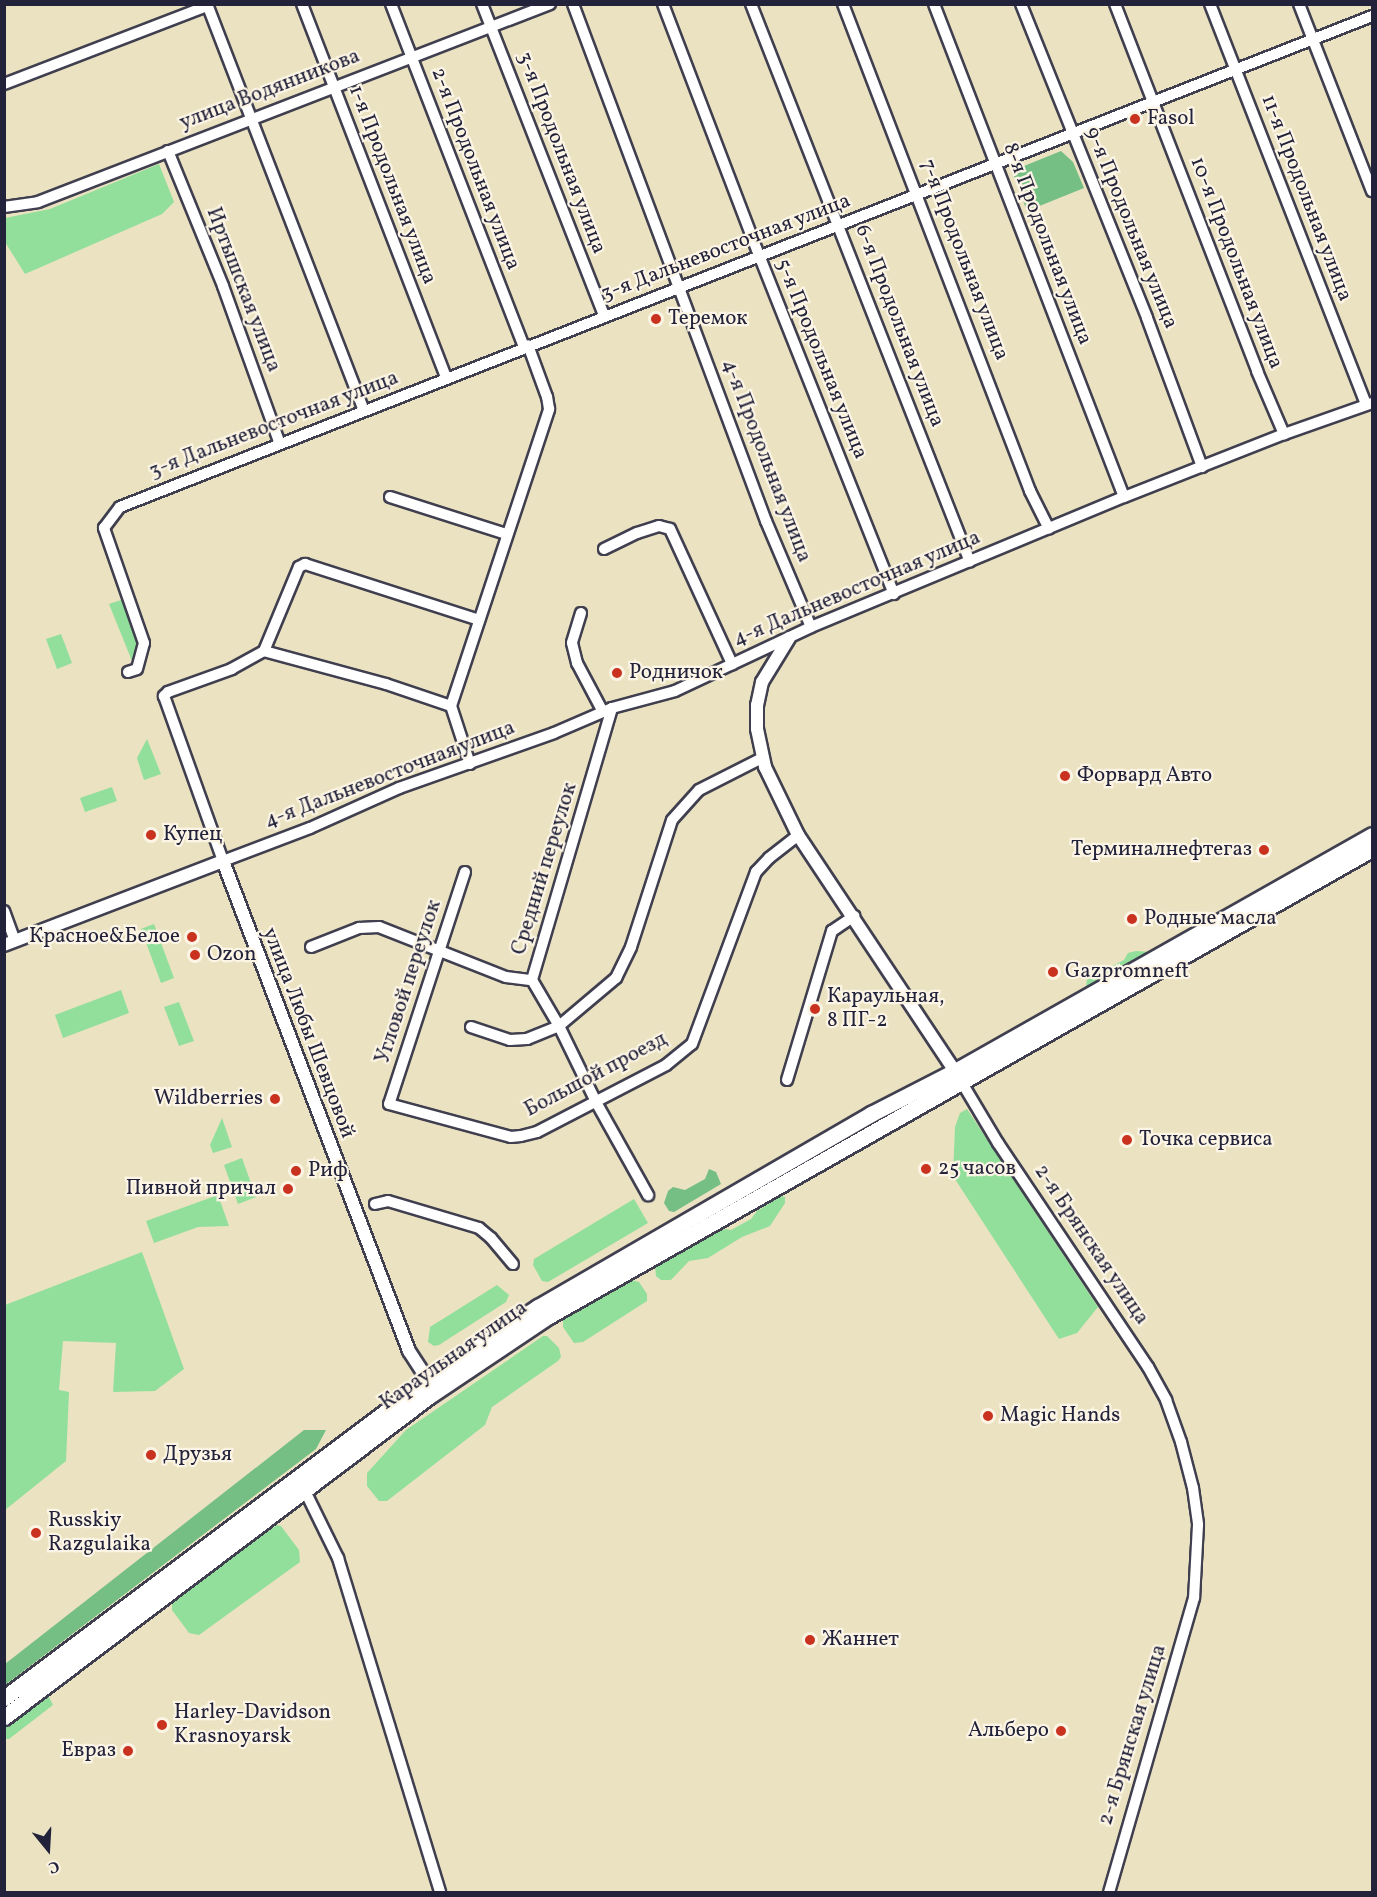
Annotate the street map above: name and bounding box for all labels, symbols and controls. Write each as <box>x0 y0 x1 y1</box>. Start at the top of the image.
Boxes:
street label: улица Водянникова <box>176 44 364 136</box>
street label: 3-я Продольная улица <box>511 48 611 258</box>
street label: 2-я Продольная улица <box>425 64 525 274</box>
street label: 1-я Продольная улица <box>342 82 442 288</box>
street label: 11-я Продольная улица <box>1255 91 1357 305</box>
place label: Fasol <box>1147 106 1194 132</box>
marker: Fasol <box>1128 112 1142 126</box>
street label: 9-я Продольная улица <box>1079 123 1183 333</box>
street label: 8-я Продольная улица <box>997 139 1097 349</box>
street label: 10-я Продольная улица <box>1184 153 1288 373</box>
street label: 7-я Продольная улица <box>914 156 1014 364</box>
street label: 3-я Дальневосточная улица <box>597 189 855 307</box>
street label: Иртышская улица <box>200 204 286 376</box>
street label: 6-я Продольная улица <box>849 221 949 431</box>
street label: 5-я Продольная улица <box>769 255 873 463</box>
place label: Теремок <box>668 306 748 332</box>
marker: Теремок <box>649 312 663 326</box>
street label: 4-я Продольная улица <box>716 356 816 566</box>
street label: 3-я Дальневосточная улица <box>145 366 403 484</box>
street label: 4-я Дальневосточная улица <box>729 525 985 653</box>
place label: Родничок <box>629 660 723 686</box>
marker: Родничок <box>610 666 624 680</box>
street label: 4-я Дальневосточная улица <box>261 715 519 835</box>
place label: Форвард Авто <box>1077 763 1212 789</box>
marker: Форвард Авто <box>1058 769 1072 783</box>
street label: Средний переулок <box>507 780 583 958</box>
place label: Купец <box>163 822 222 848</box>
marker: Купец <box>144 828 158 842</box>
place label: Терминалнефтегаз <box>1071 837 1252 863</box>
marker: Терминалнефтегаз <box>1257 843 1271 857</box>
street label: Угловой переулок <box>371 897 447 1067</box>
place label: Родные масла <box>1144 906 1277 932</box>
marker: Родные масла <box>1125 912 1139 926</box>
place label: Красное&Белое <box>29 924 180 950</box>
street label: улица Любы Шевцовой <box>256 924 360 1142</box>
marker: Красное&Белое <box>185 930 199 944</box>
place label: Ozon <box>207 942 257 968</box>
marker: Ozon <box>188 948 202 962</box>
place label: Gazpromneft <box>1065 959 1189 985</box>
marker: Gazpromneft <box>1046 965 1060 979</box>
place label: Караульная, 8 ПГ-2 <box>827 984 945 1034</box>
marker: Караульная, 8 ПГ-2 <box>808 1002 822 1016</box>
street label: Большой проезд <box>520 1027 672 1123</box>
place label: Wildberries <box>154 1086 263 1112</box>
marker: Wildberries <box>268 1092 282 1106</box>
place label: Точка сервиса <box>1139 1127 1273 1153</box>
marker: Точка сервиса <box>1120 1133 1134 1147</box>
place label: 25 часов <box>938 1156 1017 1182</box>
place label: Риф <box>308 1158 348 1184</box>
street label: 2-я Брянская улица <box>1028 1160 1154 1330</box>
marker: 25 часов <box>919 1162 933 1176</box>
marker: Риф <box>289 1164 303 1178</box>
place label: Пивной причал <box>126 1176 276 1202</box>
marker: Пивной причал <box>281 1182 295 1196</box>
street label: Караульная улица <box>375 1296 533 1416</box>
place label: Magic Hands <box>1000 1403 1120 1429</box>
marker: Magic Hands <box>981 1409 995 1423</box>
place label: Друзья <box>163 1442 232 1468</box>
marker: Друзья <box>144 1448 158 1462</box>
place label: Russkiy Razgulaika <box>48 1508 151 1558</box>
marker: Russkiy Razgulaika <box>29 1526 43 1540</box>
place label: Жаннет <box>822 1627 899 1653</box>
marker: Жаннет <box>803 1633 817 1647</box>
street label: 2-я Брянская улица <box>1093 1641 1173 1829</box>
place label: Harley-Davidson Krasnoyarsk <box>174 1700 331 1750</box>
marker: Harley-Davidson Krasnoyarsk <box>155 1718 169 1732</box>
place label: Альберо <box>968 1718 1049 1744</box>
marker: Альберо <box>1054 1724 1068 1738</box>
place label: Евраз <box>61 1738 116 1764</box>
marker: Евраз <box>121 1744 135 1758</box>
north arrow <box>18 1819 78 1879</box>
text: С <box>45 1854 62 1878</box>

